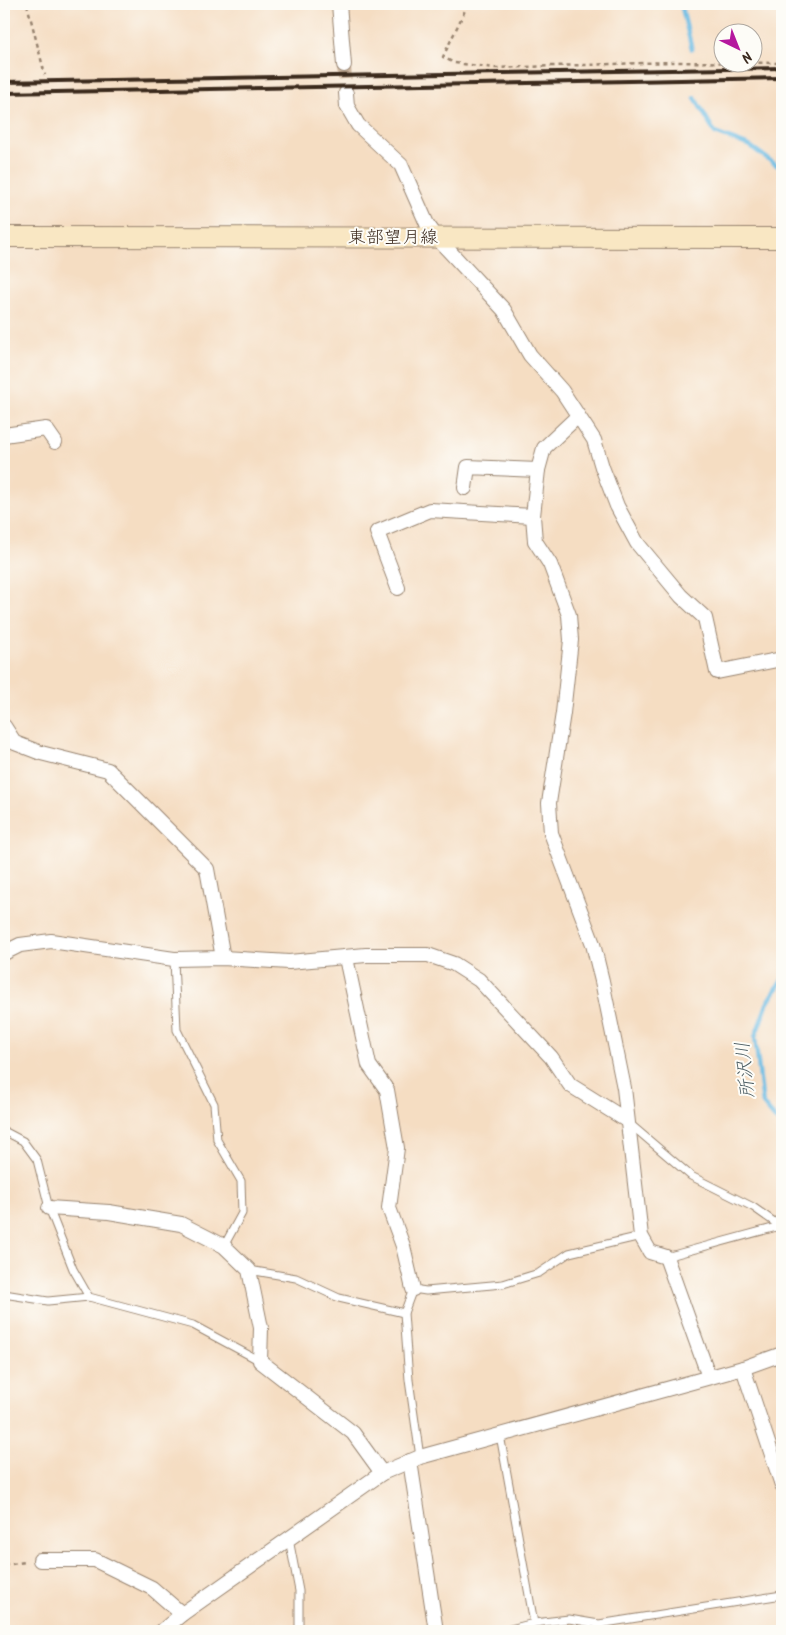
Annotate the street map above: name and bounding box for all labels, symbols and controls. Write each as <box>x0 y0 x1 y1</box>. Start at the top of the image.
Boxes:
north arrow <box>714 22 764 72</box>
text: N <box>735 46 757 68</box>
street label: 東部望月線 <box>348 224 438 253</box>
water label: 所沢川 <box>728 1040 764 1100</box>

